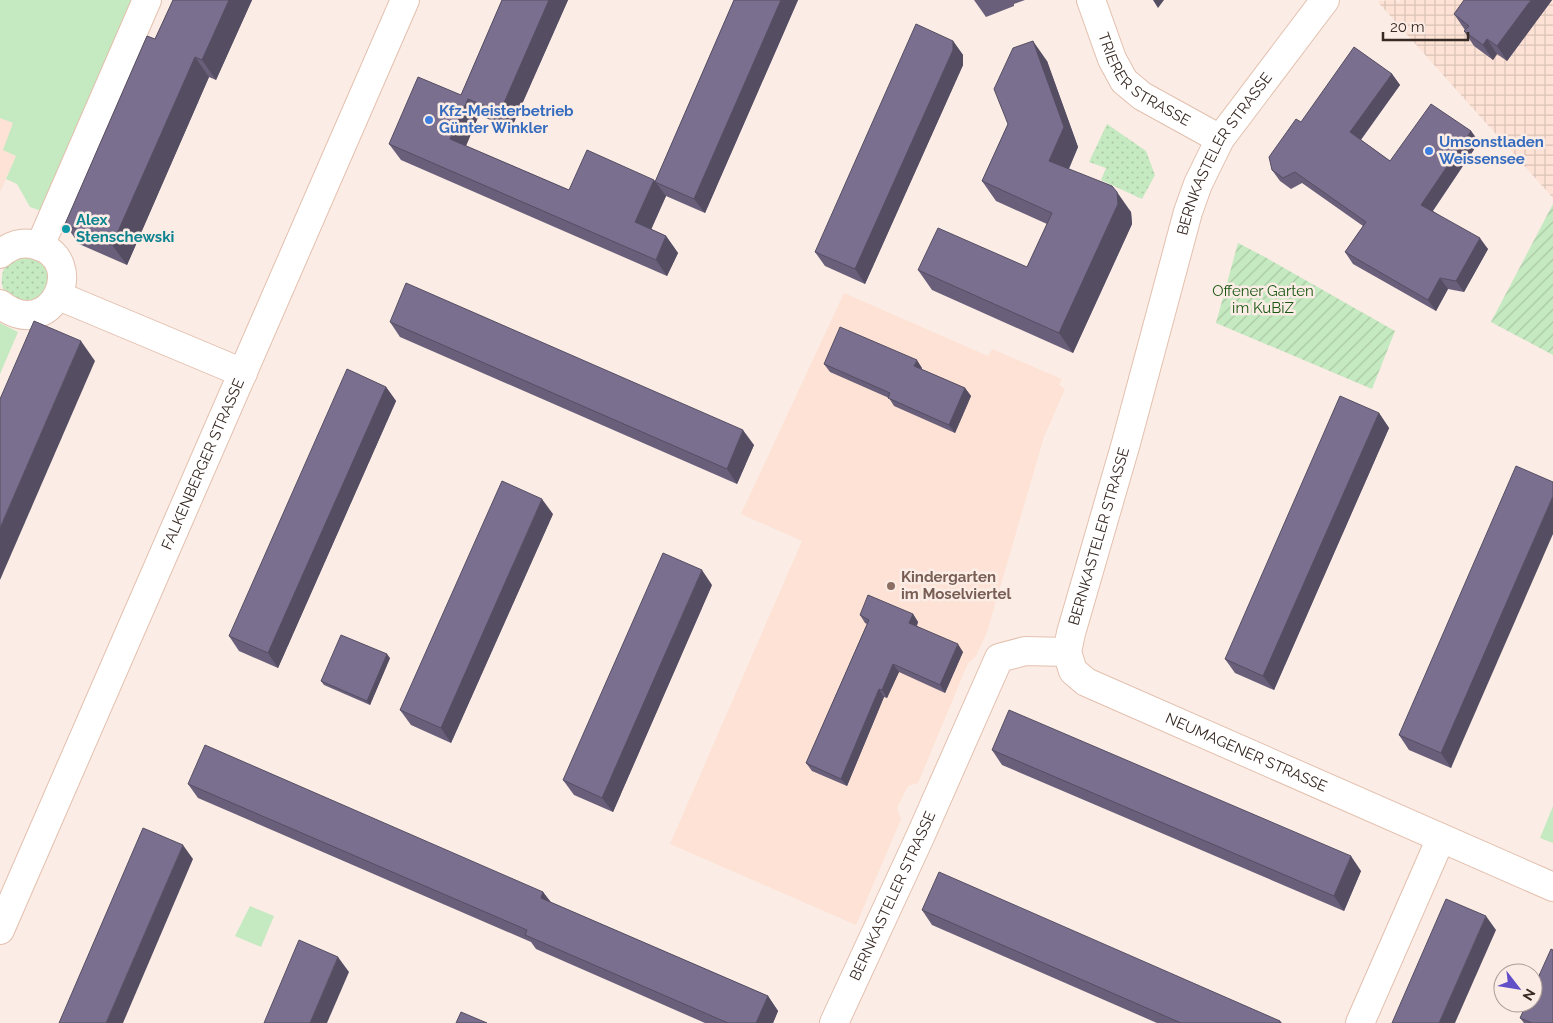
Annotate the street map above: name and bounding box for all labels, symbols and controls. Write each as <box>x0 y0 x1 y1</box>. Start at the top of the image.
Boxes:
scale bar <box>1383 10 1468 42</box>
text: 20 m <box>1390 18 1425 36</box>
street label: TRIERER STRASSE <box>1094 30 1193 130</box>
street label: BERNKASTELER STRASSE <box>1173 69 1276 237</box>
place label: Kfz-Meisterbetrieb Günter Winkler <box>439 102 574 137</box>
marker: Kfz-Meisterbetrieb Günter Winkler <box>423 114 435 126</box>
place label: Umsonstladen Weissensee <box>1439 133 1544 168</box>
marker: Umsonstladen Weissensee <box>1423 145 1435 157</box>
place label: Alex Stenschewski <box>76 211 174 246</box>
marker: Alex Stenschewski <box>60 223 72 235</box>
park label: Offener Garten im KuBiZ <box>1212 282 1314 317</box>
street label: FALKENBERGER STRASSE <box>158 376 248 553</box>
street label: BERNKASTELER STRASSE <box>1065 445 1133 627</box>
place label: Kindergarten im Moselviertel <box>901 568 1012 603</box>
marker: Kindergarten im Moselviertel <box>885 580 897 592</box>
street label: NEUMAGENER STRASSE <box>1163 709 1330 796</box>
street label: BERNKASTELER STRASSE <box>846 808 939 983</box>
north arrow <box>1493 963 1543 1013</box>
text: N <box>1520 986 1539 1003</box>

